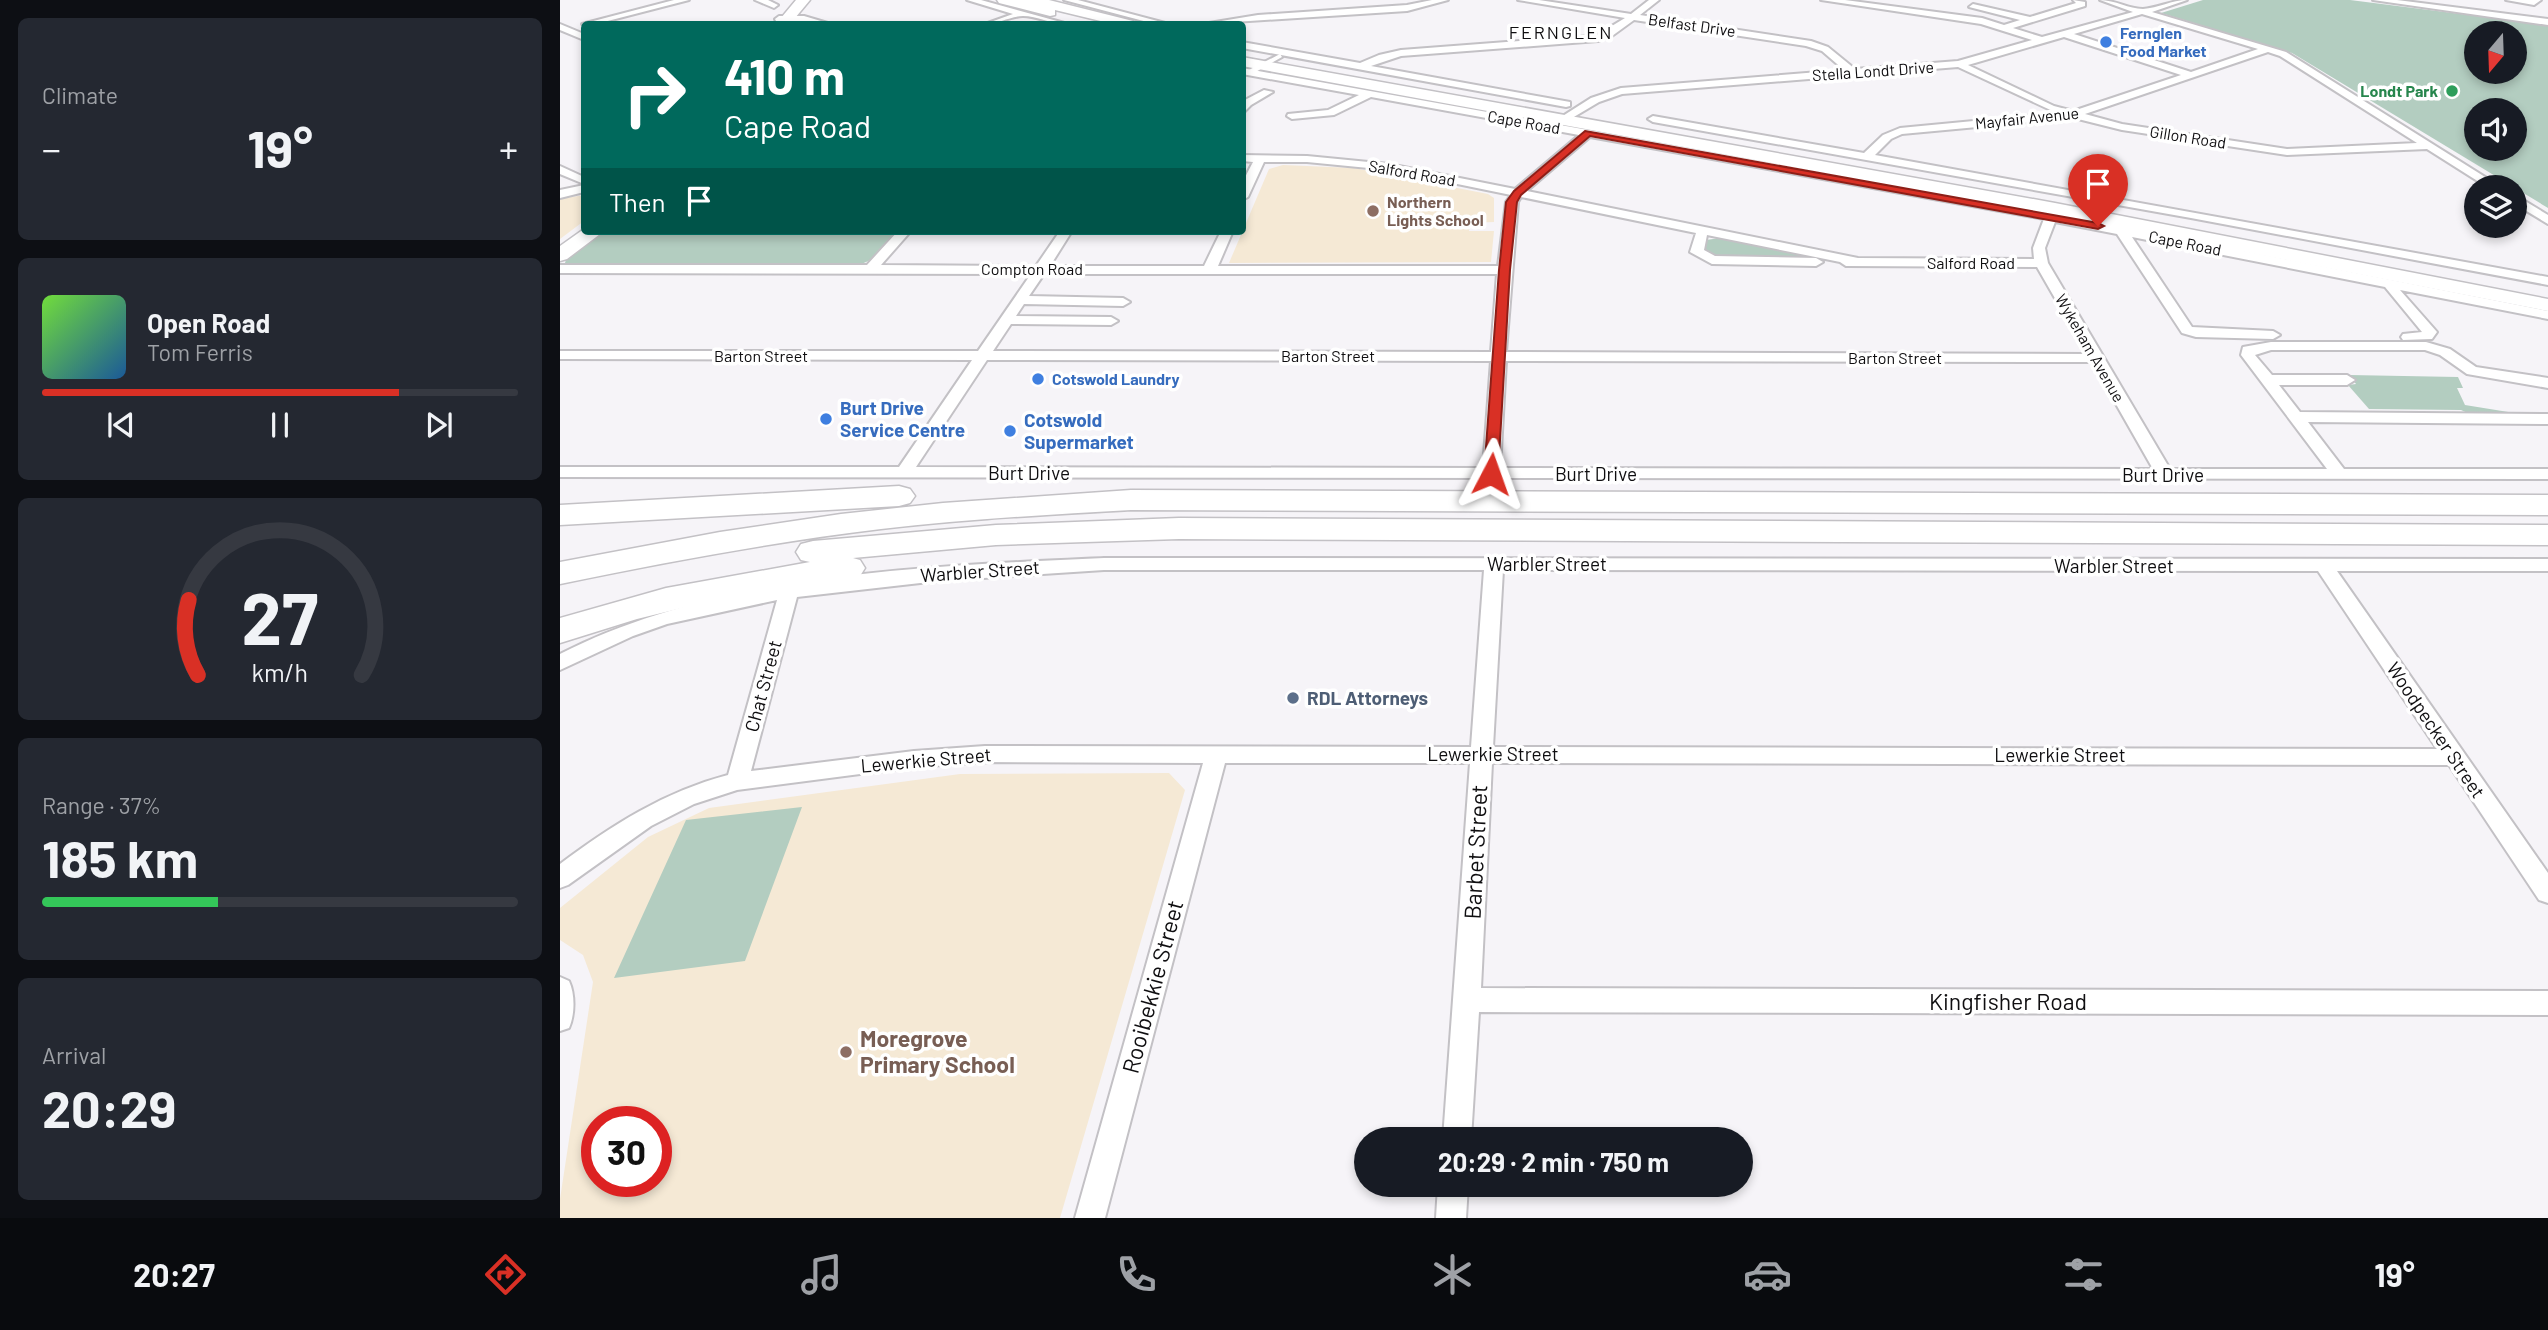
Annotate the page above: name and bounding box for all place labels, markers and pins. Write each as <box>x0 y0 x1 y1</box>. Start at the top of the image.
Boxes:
place label: Fernglen Food Market <box>2120 23 2207 60</box>
marker: Fernglen Food Market <box>2098 34 2114 50</box>
place label: Londt Park <box>2360 81 2438 100</box>
marker: Londt Park <box>2444 83 2460 99</box>
pin <box>2068 154 2128 226</box>
place label: Northern Lights School <box>1387 192 1484 229</box>
marker: Northern Lights School <box>1365 203 1381 219</box>
place label: Cotswold Laundry <box>1052 369 1179 388</box>
marker: Cotswold Laundry <box>1030 371 1046 387</box>
place label: Burt Drive Service Centre <box>840 396 965 441</box>
place label: Cotswold Supermarket <box>1024 408 1134 453</box>
marker: Burt Drive Service Centre <box>818 411 834 427</box>
marker: Cotswold Supermarket <box>1002 423 1018 439</box>
place label: RDL Attorneys <box>1307 686 1428 709</box>
marker: RDL Attorneys <box>1285 690 1301 706</box>
place label: Moregrove Primary School <box>860 1024 1015 1078</box>
marker: Moregrove Primary School <box>838 1044 854 1060</box>

